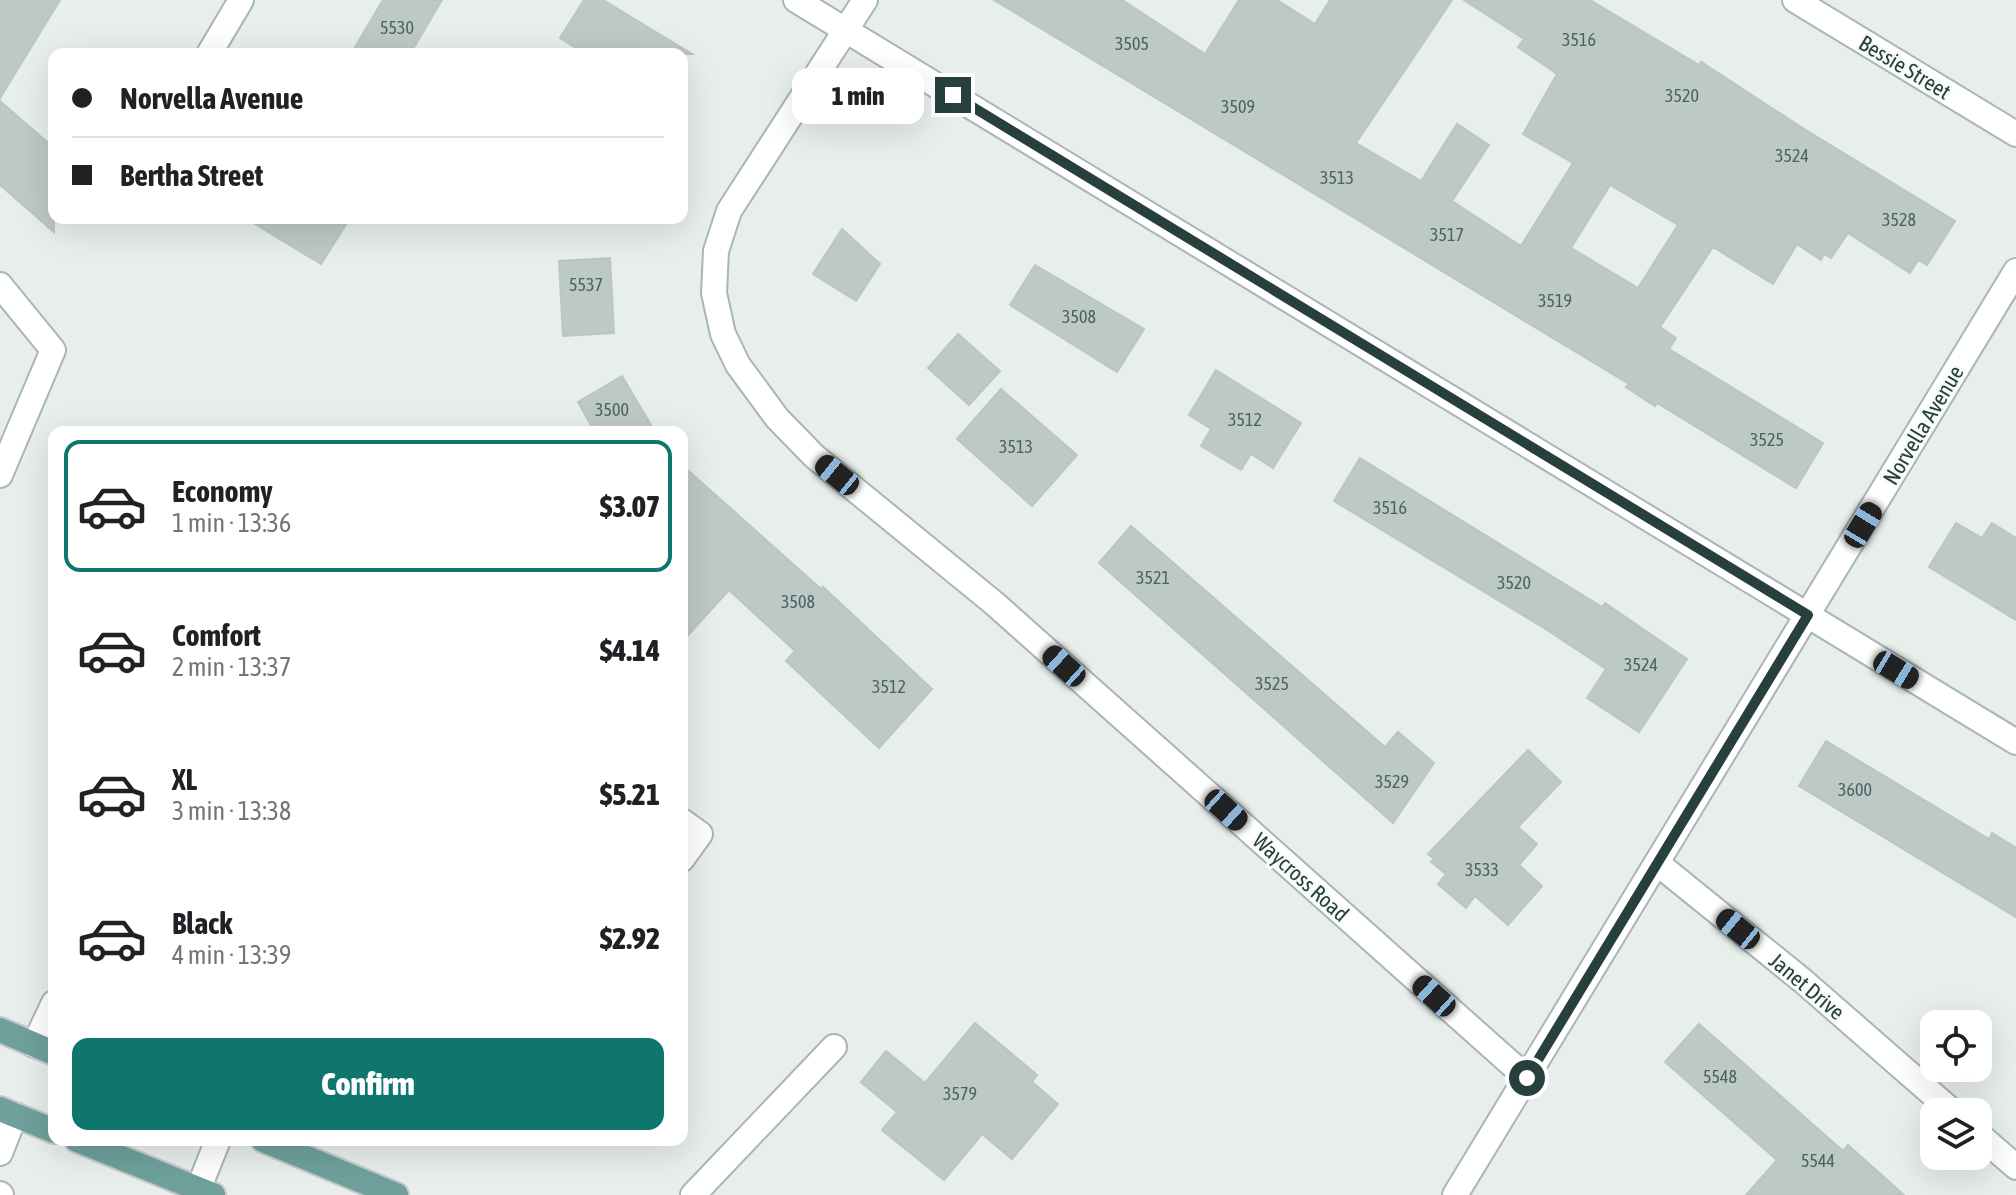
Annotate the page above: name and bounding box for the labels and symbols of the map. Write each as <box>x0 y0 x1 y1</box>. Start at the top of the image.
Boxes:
house number: 5530 <box>380 17 414 38</box>
house number: 3516 <box>1562 29 1596 50</box>
street label: Bessie Street <box>1854 30 1956 104</box>
house number: 3505 <box>1115 33 1149 54</box>
callout: 1 min <box>793 67 925 123</box>
route end <box>935 77 971 113</box>
house number: 3520 <box>1665 85 1699 106</box>
house number: 3509 <box>1221 96 1255 117</box>
house number: 3524 <box>1775 145 1809 166</box>
house number: 3513 <box>1320 167 1354 188</box>
house number: 3528 <box>1882 209 1916 230</box>
house number: 3517 <box>1430 224 1464 245</box>
house number: 5537 <box>569 274 603 295</box>
house number: 3519 <box>1538 290 1572 311</box>
house number: 3508 <box>1062 306 1096 327</box>
street label: Norvella Avenue <box>1877 361 1969 489</box>
house number: 3500 <box>595 399 629 420</box>
house number: 3512 <box>1228 409 1262 430</box>
house number: 3525 <box>1750 429 1784 450</box>
house number: 3513 <box>999 436 1033 457</box>
car <box>811 451 863 499</box>
house number: 3516 <box>1373 497 1407 518</box>
car <box>1840 498 1886 552</box>
house number: 3521 <box>1136 567 1170 588</box>
house number: 3520 <box>1497 572 1531 593</box>
house number: 3508 <box>781 591 815 612</box>
car <box>1038 641 1090 691</box>
car <box>1869 647 1923 693</box>
house number: 3524 <box>1624 654 1658 675</box>
house number: 3525 <box>1255 673 1289 694</box>
house number: 3512 <box>872 676 906 697</box>
house number: 3529 <box>1375 771 1409 792</box>
house number: 3600 <box>1838 779 1872 800</box>
car <box>1200 785 1252 835</box>
street label: Waycross Road <box>1248 827 1354 927</box>
house number: 3533 <box>1465 859 1499 880</box>
car <box>1712 905 1764 953</box>
street label: Janet Drive <box>1764 947 1850 1025</box>
car <box>1408 971 1460 1021</box>
route start <box>1509 1060 1545 1096</box>
house number: 5548 <box>1703 1066 1737 1087</box>
house number: 3579 <box>943 1083 977 1104</box>
house number: 5544 <box>1801 1150 1835 1171</box>

